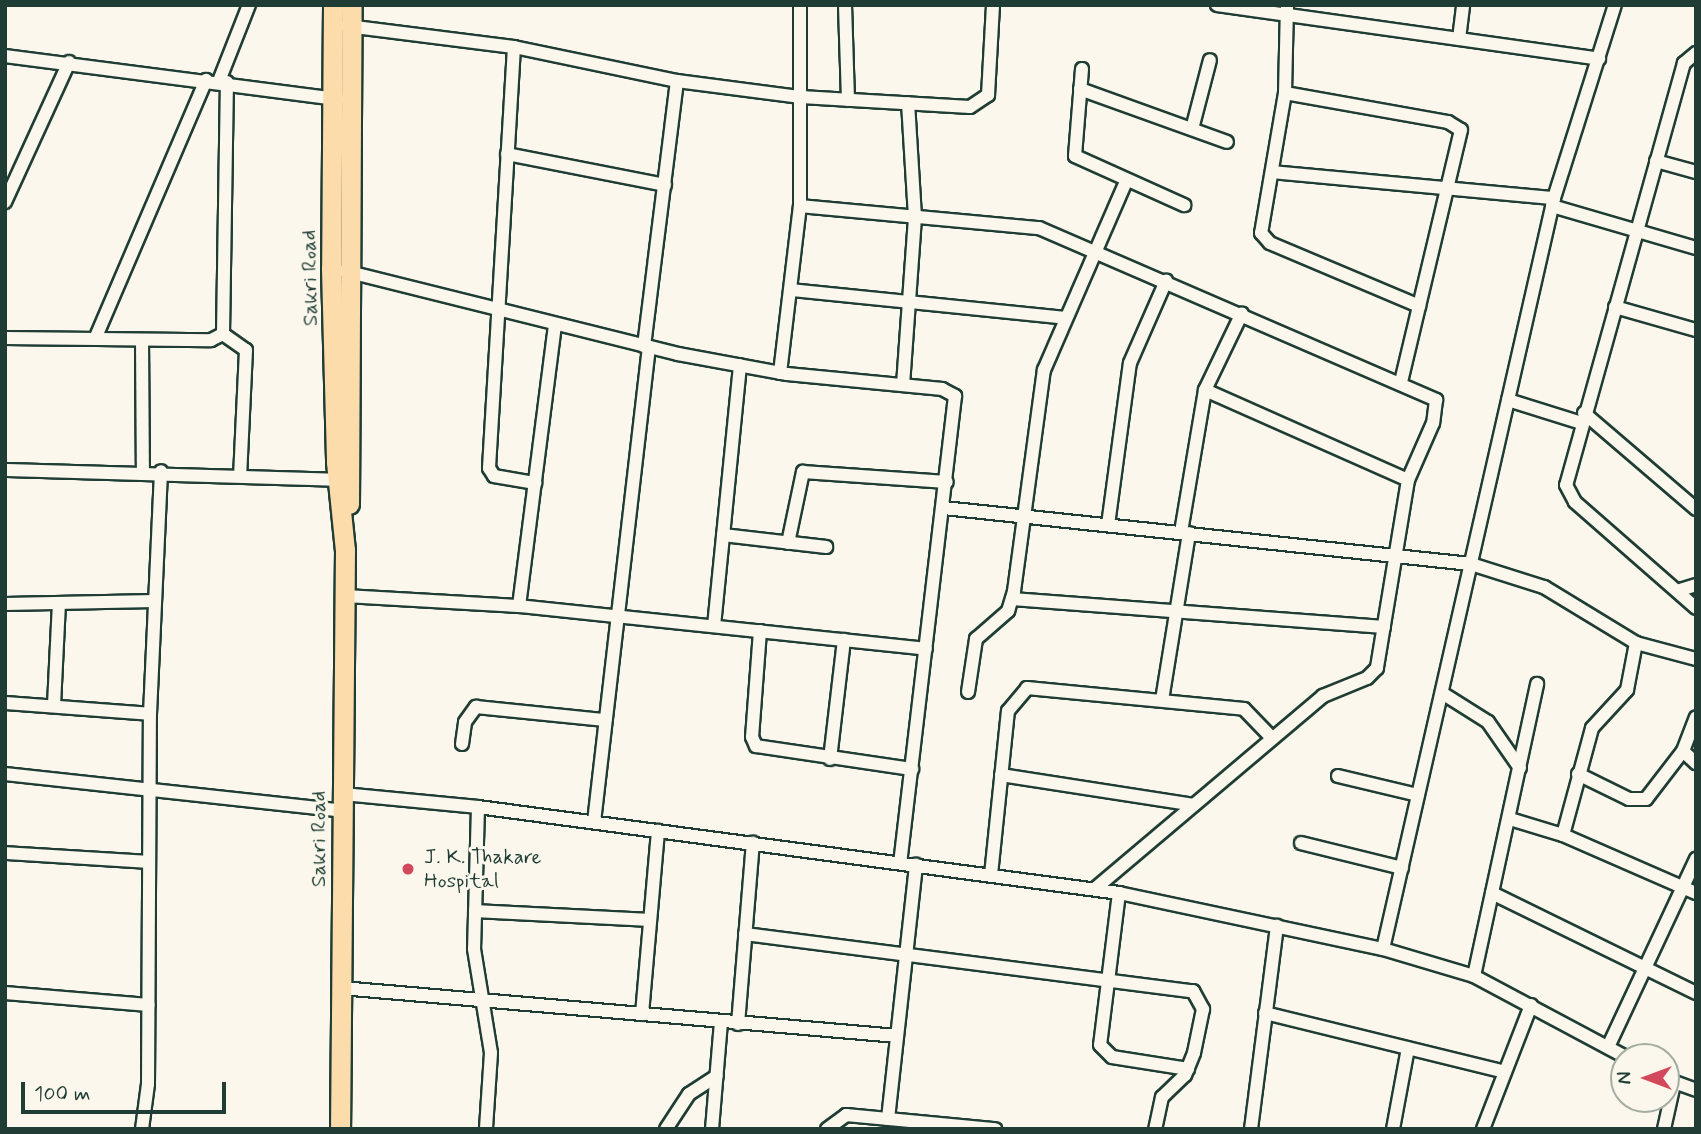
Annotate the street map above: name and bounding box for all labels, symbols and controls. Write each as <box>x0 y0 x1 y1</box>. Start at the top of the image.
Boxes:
street label: Sakri Road <box>297 229 323 327</box>
street label: Sakri Road <box>306 791 332 887</box>
place label: J. K. Thakare Hospital <box>424 844 541 894</box>
marker: J. K. Thakare Hospital <box>398 859 418 879</box>
north arrow <box>1610 1043 1680 1113</box>
scale bar <box>24 1068 229 1112</box>
text: N <box>1613 1072 1638 1084</box>
text: 100 m <box>34 1080 90 1108</box>

